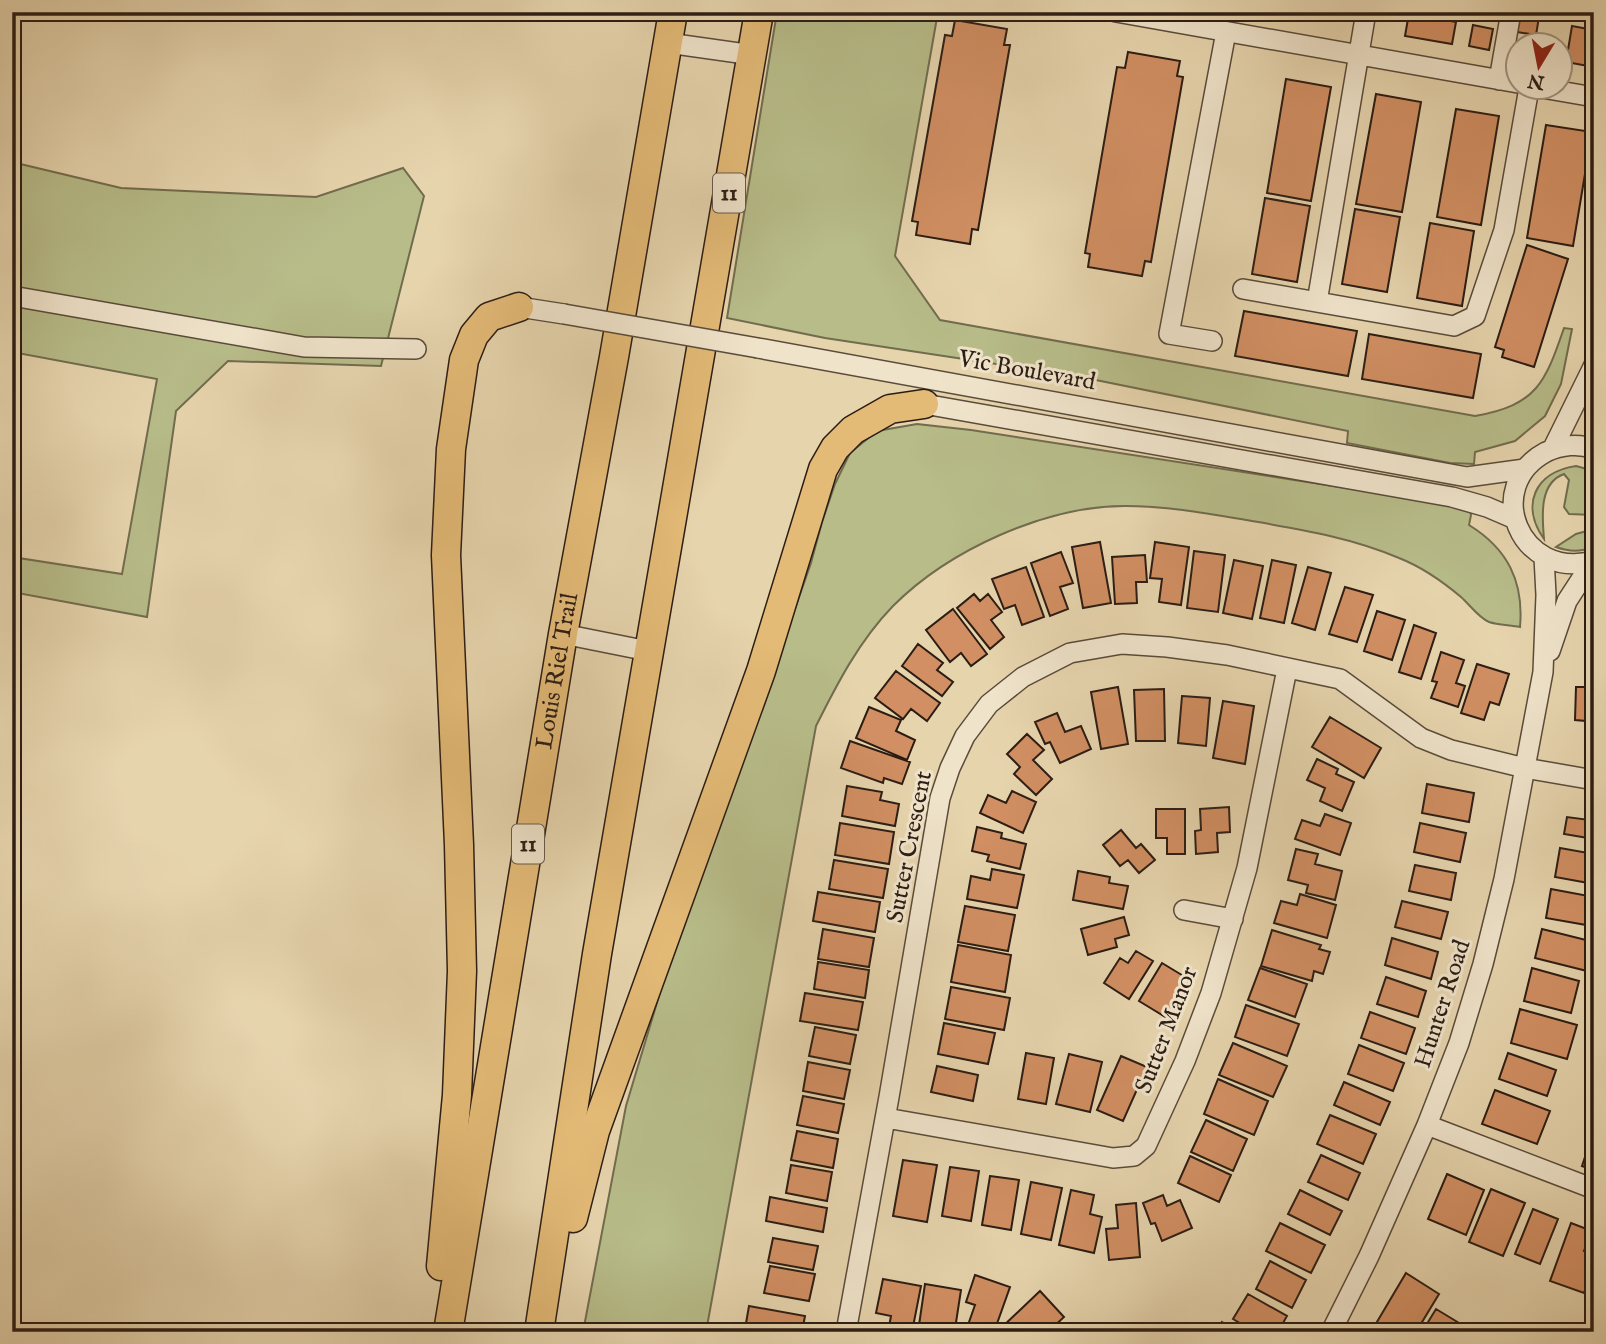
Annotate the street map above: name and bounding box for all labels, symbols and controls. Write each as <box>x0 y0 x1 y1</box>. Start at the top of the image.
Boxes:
north arrow <box>1504 32 1574 102</box>
text: N <box>1526 67 1548 94</box>
road number: 11 <box>713 174 745 212</box>
street label: Vic Boulevard <box>955 344 1098 398</box>
street label: Louis Riel Trail <box>529 590 586 751</box>
street label: Sutter Crescent <box>880 769 940 925</box>
road number: 11 <box>512 824 544 864</box>
street label: Hunter Road <box>1408 936 1478 1072</box>
street label: Sutter Manor <box>1129 962 1205 1098</box>

